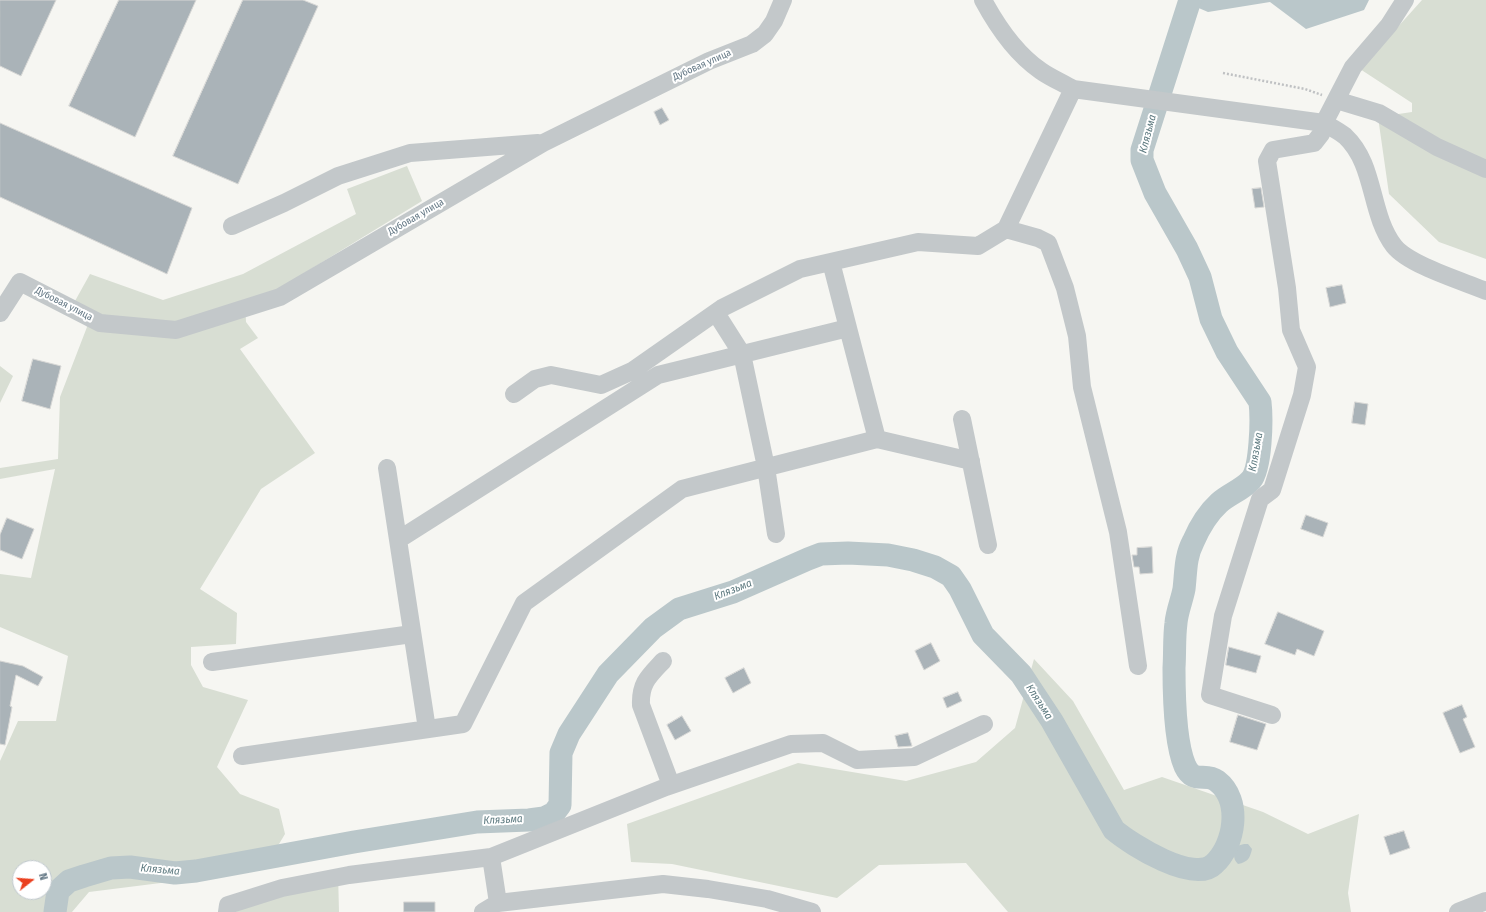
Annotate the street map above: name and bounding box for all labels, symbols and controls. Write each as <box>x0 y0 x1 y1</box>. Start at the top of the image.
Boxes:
street label: Дубовая улица <box>671 47 733 83</box>
water label: Клязьма <box>1137 113 1159 155</box>
street label: Дубовая улица <box>386 196 446 238</box>
street label: Дубовая улица <box>33 284 95 324</box>
water label: Клязьма <box>1246 431 1266 473</box>
water label: Клязьма <box>712 577 754 603</box>
water label: Клязьма <box>1023 682 1055 722</box>
water label: Клязьма <box>483 812 523 828</box>
north arrow <box>12 860 52 900</box>
water label: Клязьма <box>140 862 180 878</box>
text: N <box>36 872 50 882</box>

